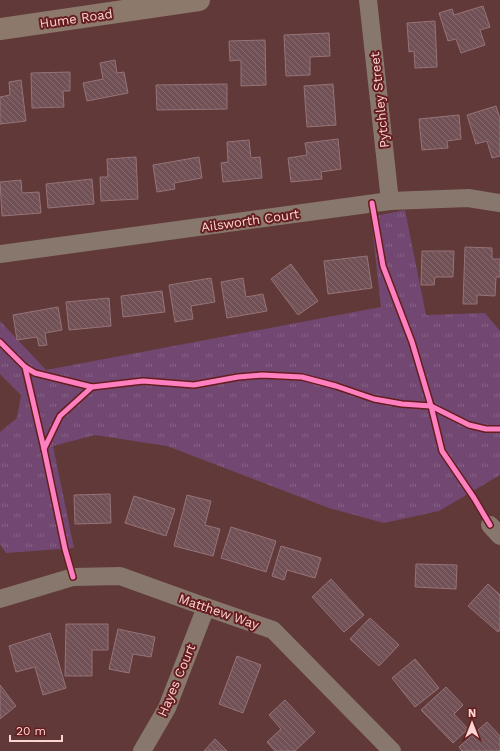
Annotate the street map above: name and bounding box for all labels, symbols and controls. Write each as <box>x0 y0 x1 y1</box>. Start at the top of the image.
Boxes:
street label: Hume Road <box>39 6 114 31</box>
street label: Pytchley Street <box>367 51 392 149</box>
street label: Ailsworth Court <box>200 206 301 235</box>
street label: Matthew Way <box>177 591 261 632</box>
street label: Hayes Court <box>155 641 199 719</box>
north arrow <box>452 703 492 743</box>
text: N <box>468 707 476 720</box>
scale bar <box>10 717 62 743</box>
text: 20 m <box>16 724 46 738</box>

